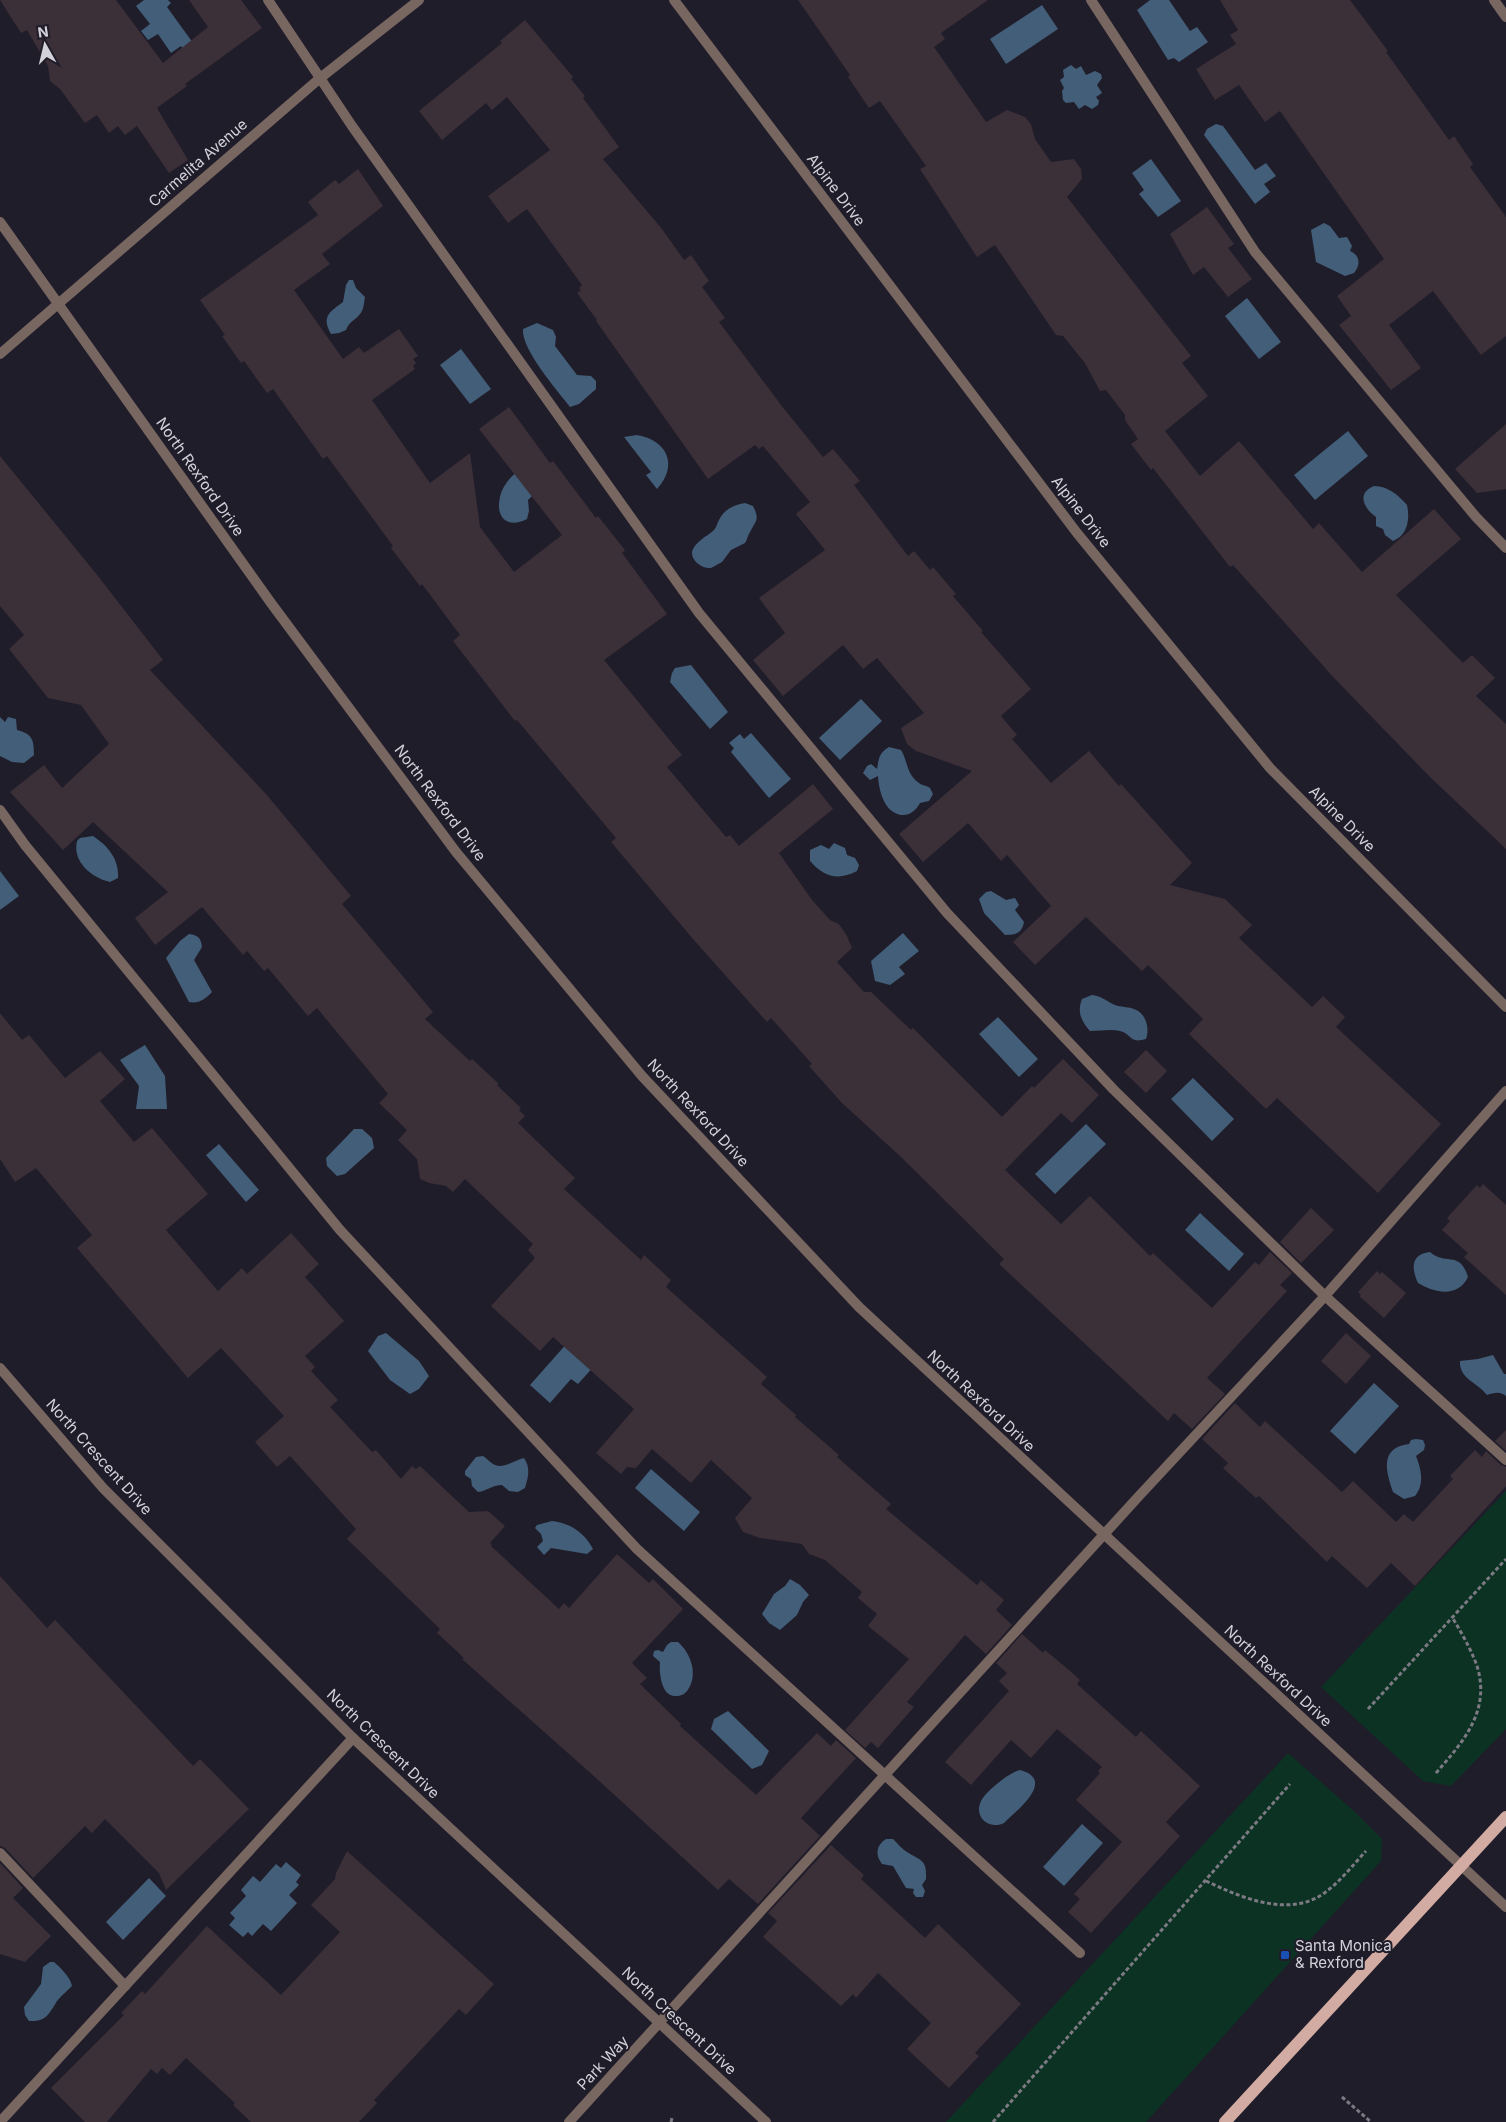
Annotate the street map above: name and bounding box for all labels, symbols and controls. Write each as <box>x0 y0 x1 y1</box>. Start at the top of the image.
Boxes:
north arrow <box>20 20 70 70</box>
text: N <box>37 22 50 41</box>
street label: Carmelita Avenue <box>144 115 251 211</box>
street label: Alpine Drive <box>803 150 870 230</box>
street label: North Rexford Drive <box>152 414 249 540</box>
street label: Alpine Drive <box>1047 472 1115 551</box>
street label: North Rexford Drive <box>390 741 490 865</box>
street label: Alpine Drive <box>1305 782 1379 856</box>
street label: North Rexford Drive <box>643 1055 753 1171</box>
street label: North Rexford Drive <box>923 1346 1039 1456</box>
street label: North Crescent Drive <box>42 1395 157 1519</box>
street label: North Rexford Drive <box>1220 1621 1336 1731</box>
street label: North Crescent Drive <box>323 1685 444 1802</box>
place label: Santa Monica & Rexford <box>1295 1936 1392 1972</box>
marker: Santa Monica & Rexford <box>1279 1949 1291 1961</box>
street label: North Crescent Drive <box>618 1963 741 2079</box>
street label: Park Way <box>573 2031 633 2094</box>

